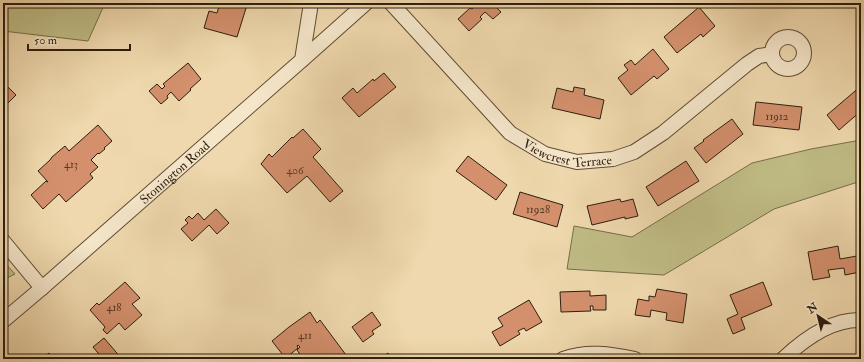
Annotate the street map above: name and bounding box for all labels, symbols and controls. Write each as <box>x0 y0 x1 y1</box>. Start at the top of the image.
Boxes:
scale bar <box>28 26 130 52</box>
text: 50 m <box>34 33 58 48</box>
house number: 11912 <box>766 110 789 123</box>
street label: Viewcrest Terrace <box>520 136 613 171</box>
street label: Stonington Road <box>137 137 214 208</box>
house number: 413 <box>64 158 78 171</box>
house number: 406 <box>286 164 305 177</box>
house number: 11928 <box>526 203 550 216</box>
north arrow <box>798 296 838 336</box>
text: N <box>804 299 821 317</box>
house number: 418 <box>106 301 122 314</box>
house number: 411 <box>298 329 312 342</box>

